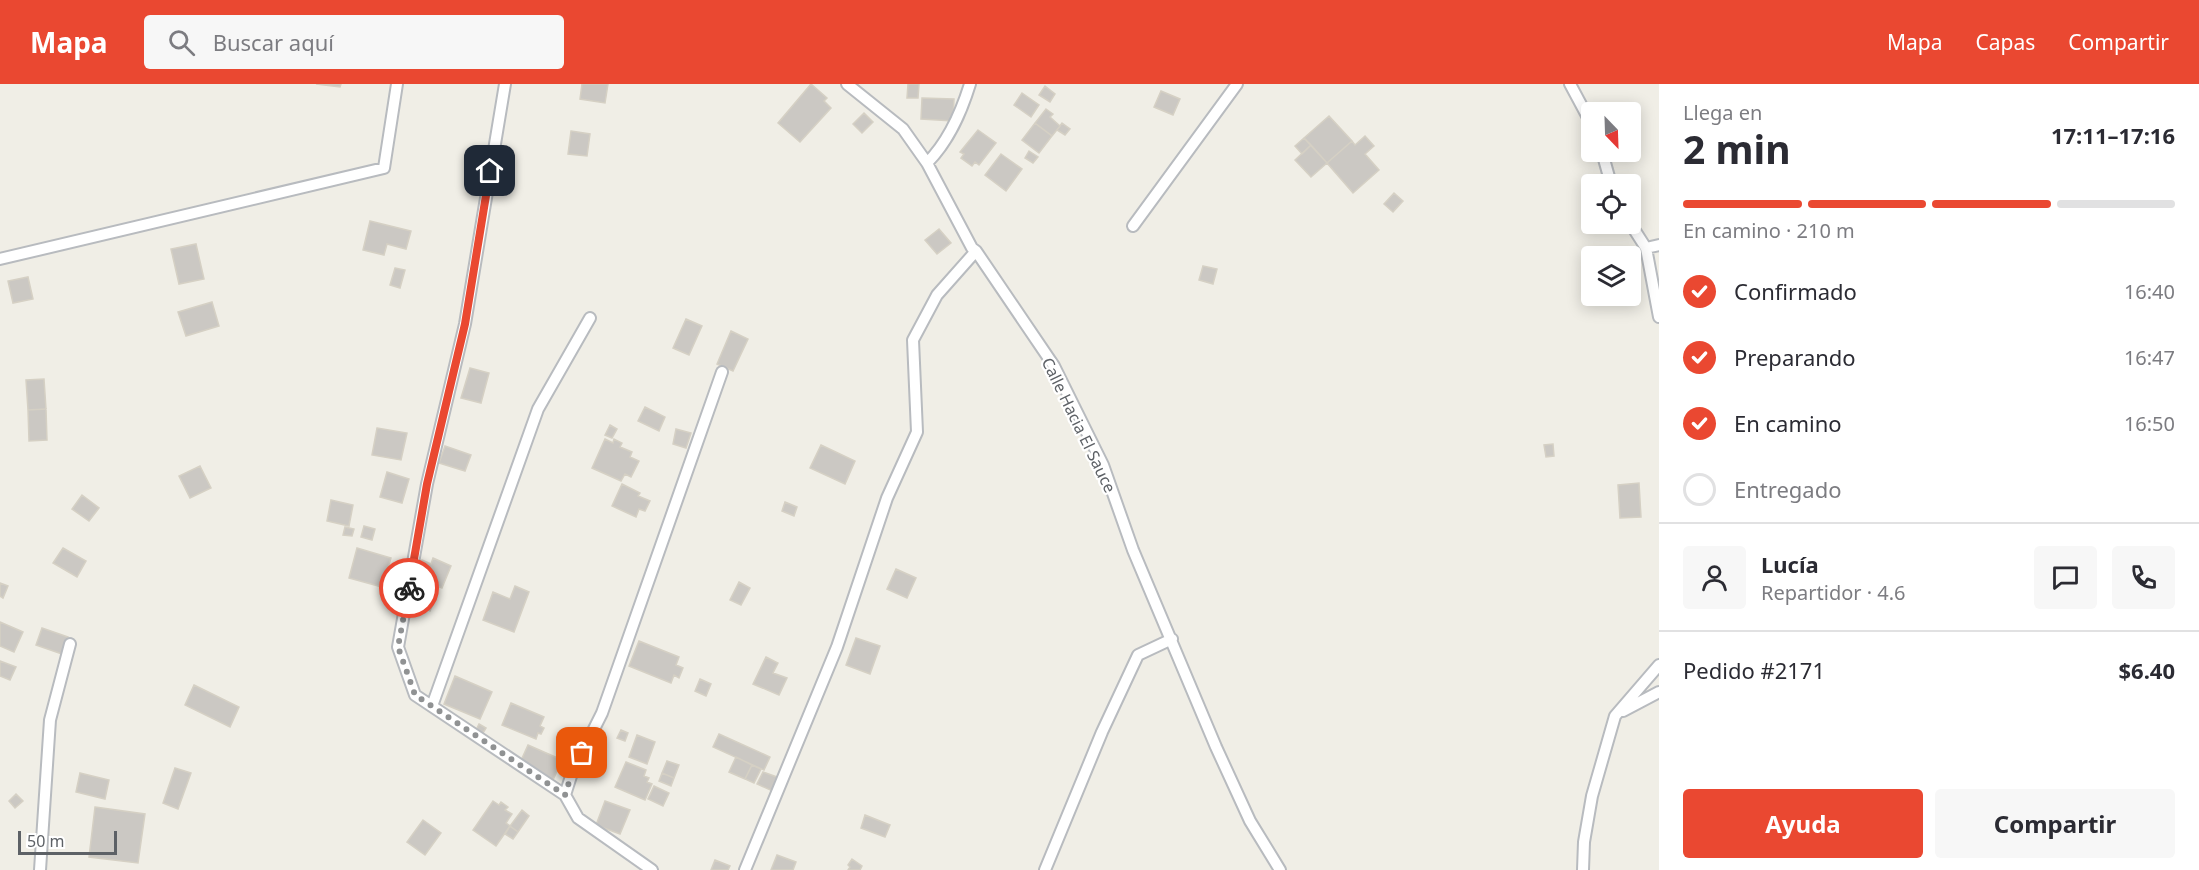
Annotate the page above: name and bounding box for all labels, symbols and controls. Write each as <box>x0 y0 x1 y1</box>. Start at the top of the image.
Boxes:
search box <box>144 15 564 69</box>
text: Mapa <box>30 23 108 61</box>
icon: search <box>165 26 198 59</box>
text: Buscar aquí <box>213 27 334 57</box>
text: Mapa <box>1887 28 1943 56</box>
text: Capas <box>1976 28 2035 56</box>
text: Compartir <box>2068 28 2169 56</box>
text: Llega en <box>1683 99 1762 126</box>
north arrow <box>1581 102 1641 162</box>
map controls <box>1581 102 1641 306</box>
text: 17:11–17:16 <box>2051 120 2175 150</box>
text: 2 min <box>1683 122 1790 175</box>
pin <box>464 145 515 196</box>
icon: home <box>473 154 506 187</box>
button: locate <box>1581 174 1641 234</box>
text: En camino · 210 m <box>1683 217 1855 244</box>
button: layers <box>1581 246 1641 306</box>
icon: check <box>1683 275 1716 308</box>
text: Confirmado <box>1734 276 1857 306</box>
text: 16:40 <box>2124 278 2175 305</box>
icon: check <box>1683 341 1716 374</box>
text: Preparando <box>1734 342 1856 372</box>
text: 16:47 <box>2124 344 2175 371</box>
street label: Calle Hacia El Sauce <box>1037 354 1121 496</box>
icon: check <box>1683 407 1716 440</box>
text: En camino <box>1734 408 1842 438</box>
text: 16:50 <box>2124 410 2175 437</box>
text: Entregado <box>1734 474 1842 504</box>
button: person <box>1683 546 1746 609</box>
button: chat <box>2034 546 2097 609</box>
button: phone <box>2112 546 2175 609</box>
text: Lucía <box>1761 549 1819 579</box>
courier <box>379 558 439 618</box>
icon: bike <box>393 572 426 605</box>
text: Repartidor · 4.6 <box>1761 579 1906 606</box>
text: Pedido #2171 <box>1683 655 1825 685</box>
text: $6.40 <box>2118 655 2175 685</box>
pin <box>556 727 607 778</box>
icon: bag <box>565 736 598 769</box>
button: Ayuda <box>1683 789 1923 858</box>
button: Compartir <box>1935 789 2175 858</box>
scale bar <box>18 828 117 856</box>
text: 50 m <box>27 830 64 852</box>

